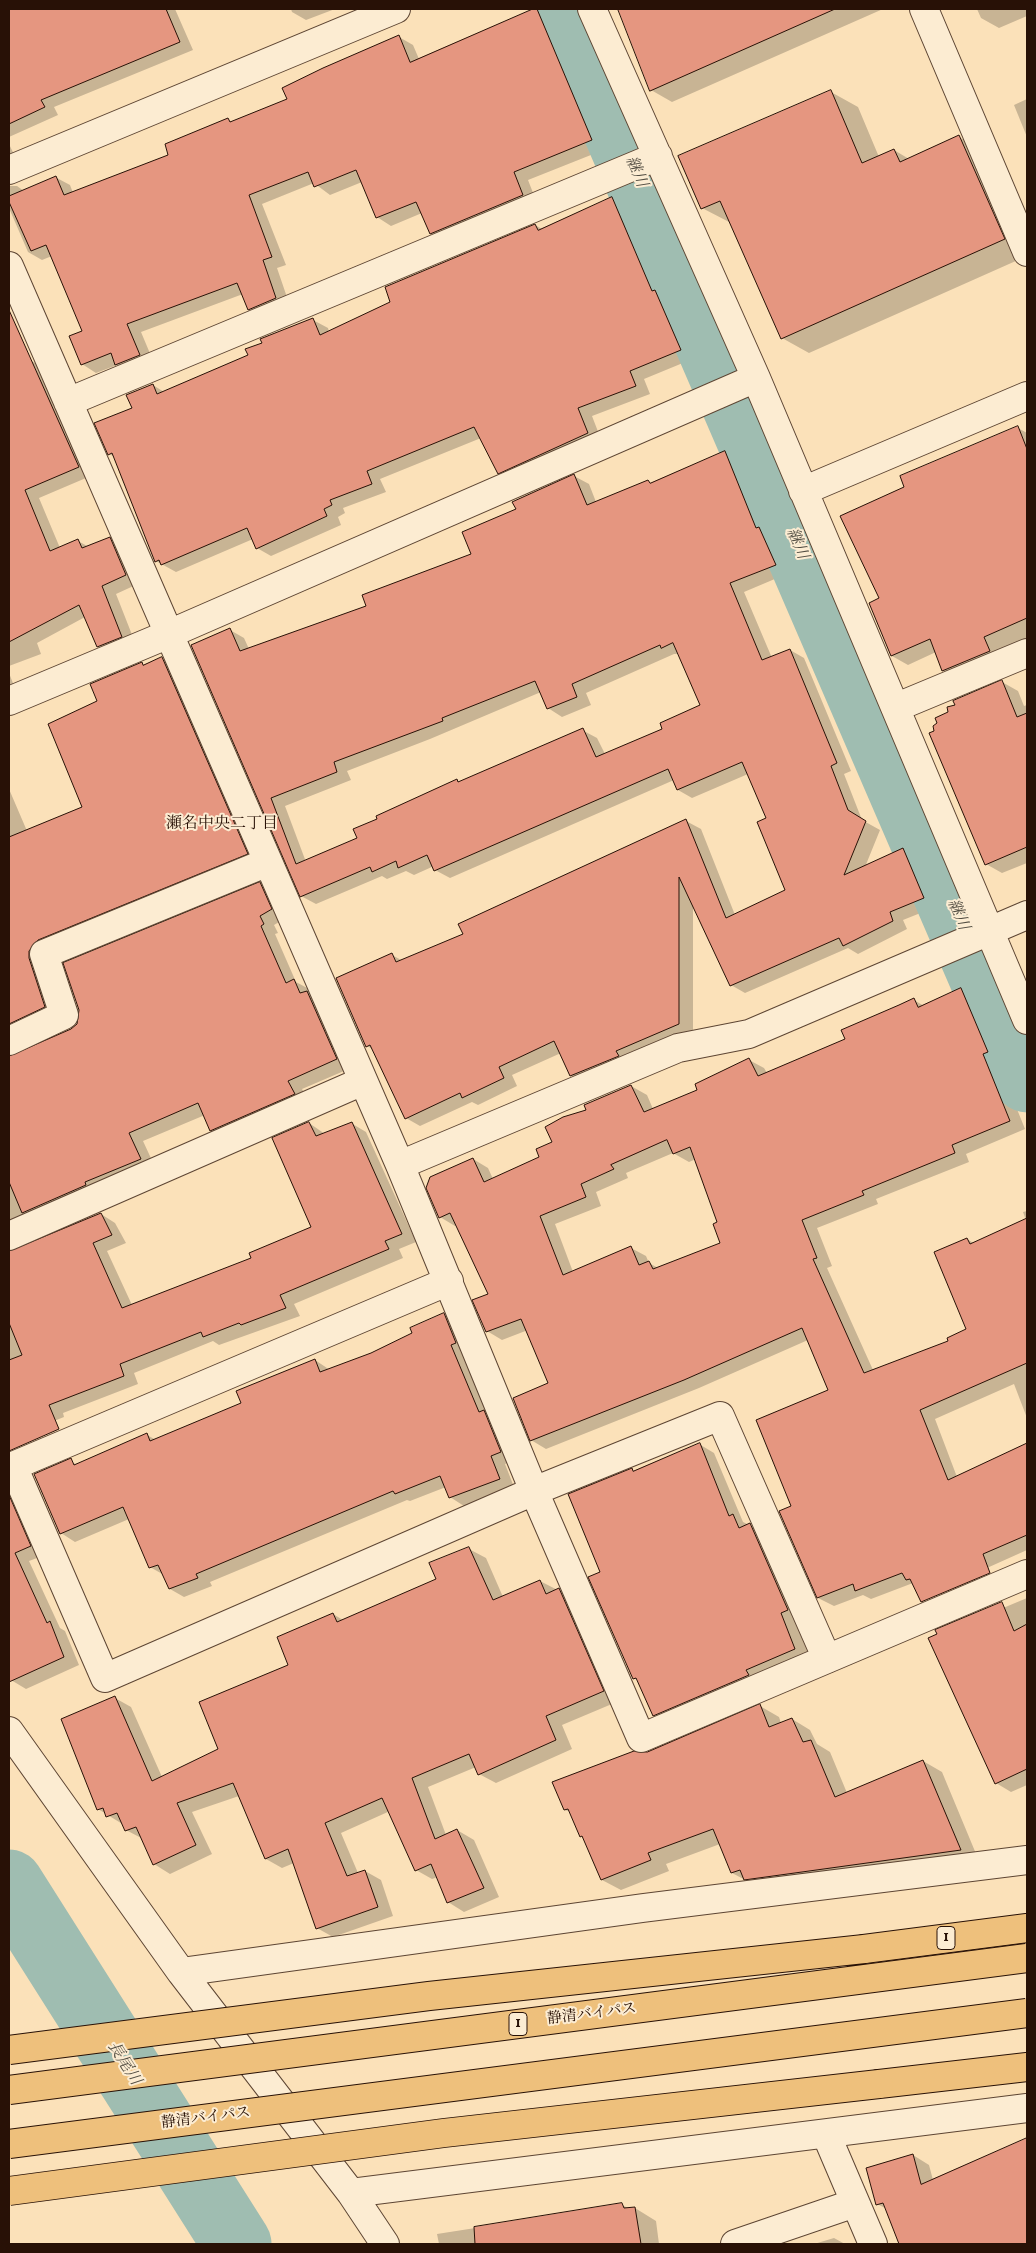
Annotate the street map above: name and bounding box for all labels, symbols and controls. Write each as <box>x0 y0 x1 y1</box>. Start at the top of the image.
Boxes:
water label: 継川 <box>620 154 650 190</box>
water label: 継川 <box>781 526 811 562</box>
district label: 瀬名中央二丁目 <box>166 815 278 835</box>
water label: 継川 <box>942 897 972 933</box>
road number: 1 <box>937 1926 955 1950</box>
street label: 静清バイパス <box>546 2001 638 2029</box>
road number: 1 <box>509 2012 527 2036</box>
water label: 長尾川 <box>102 2039 144 2089</box>
street label: 静清バイパス <box>160 2105 252 2133</box>

